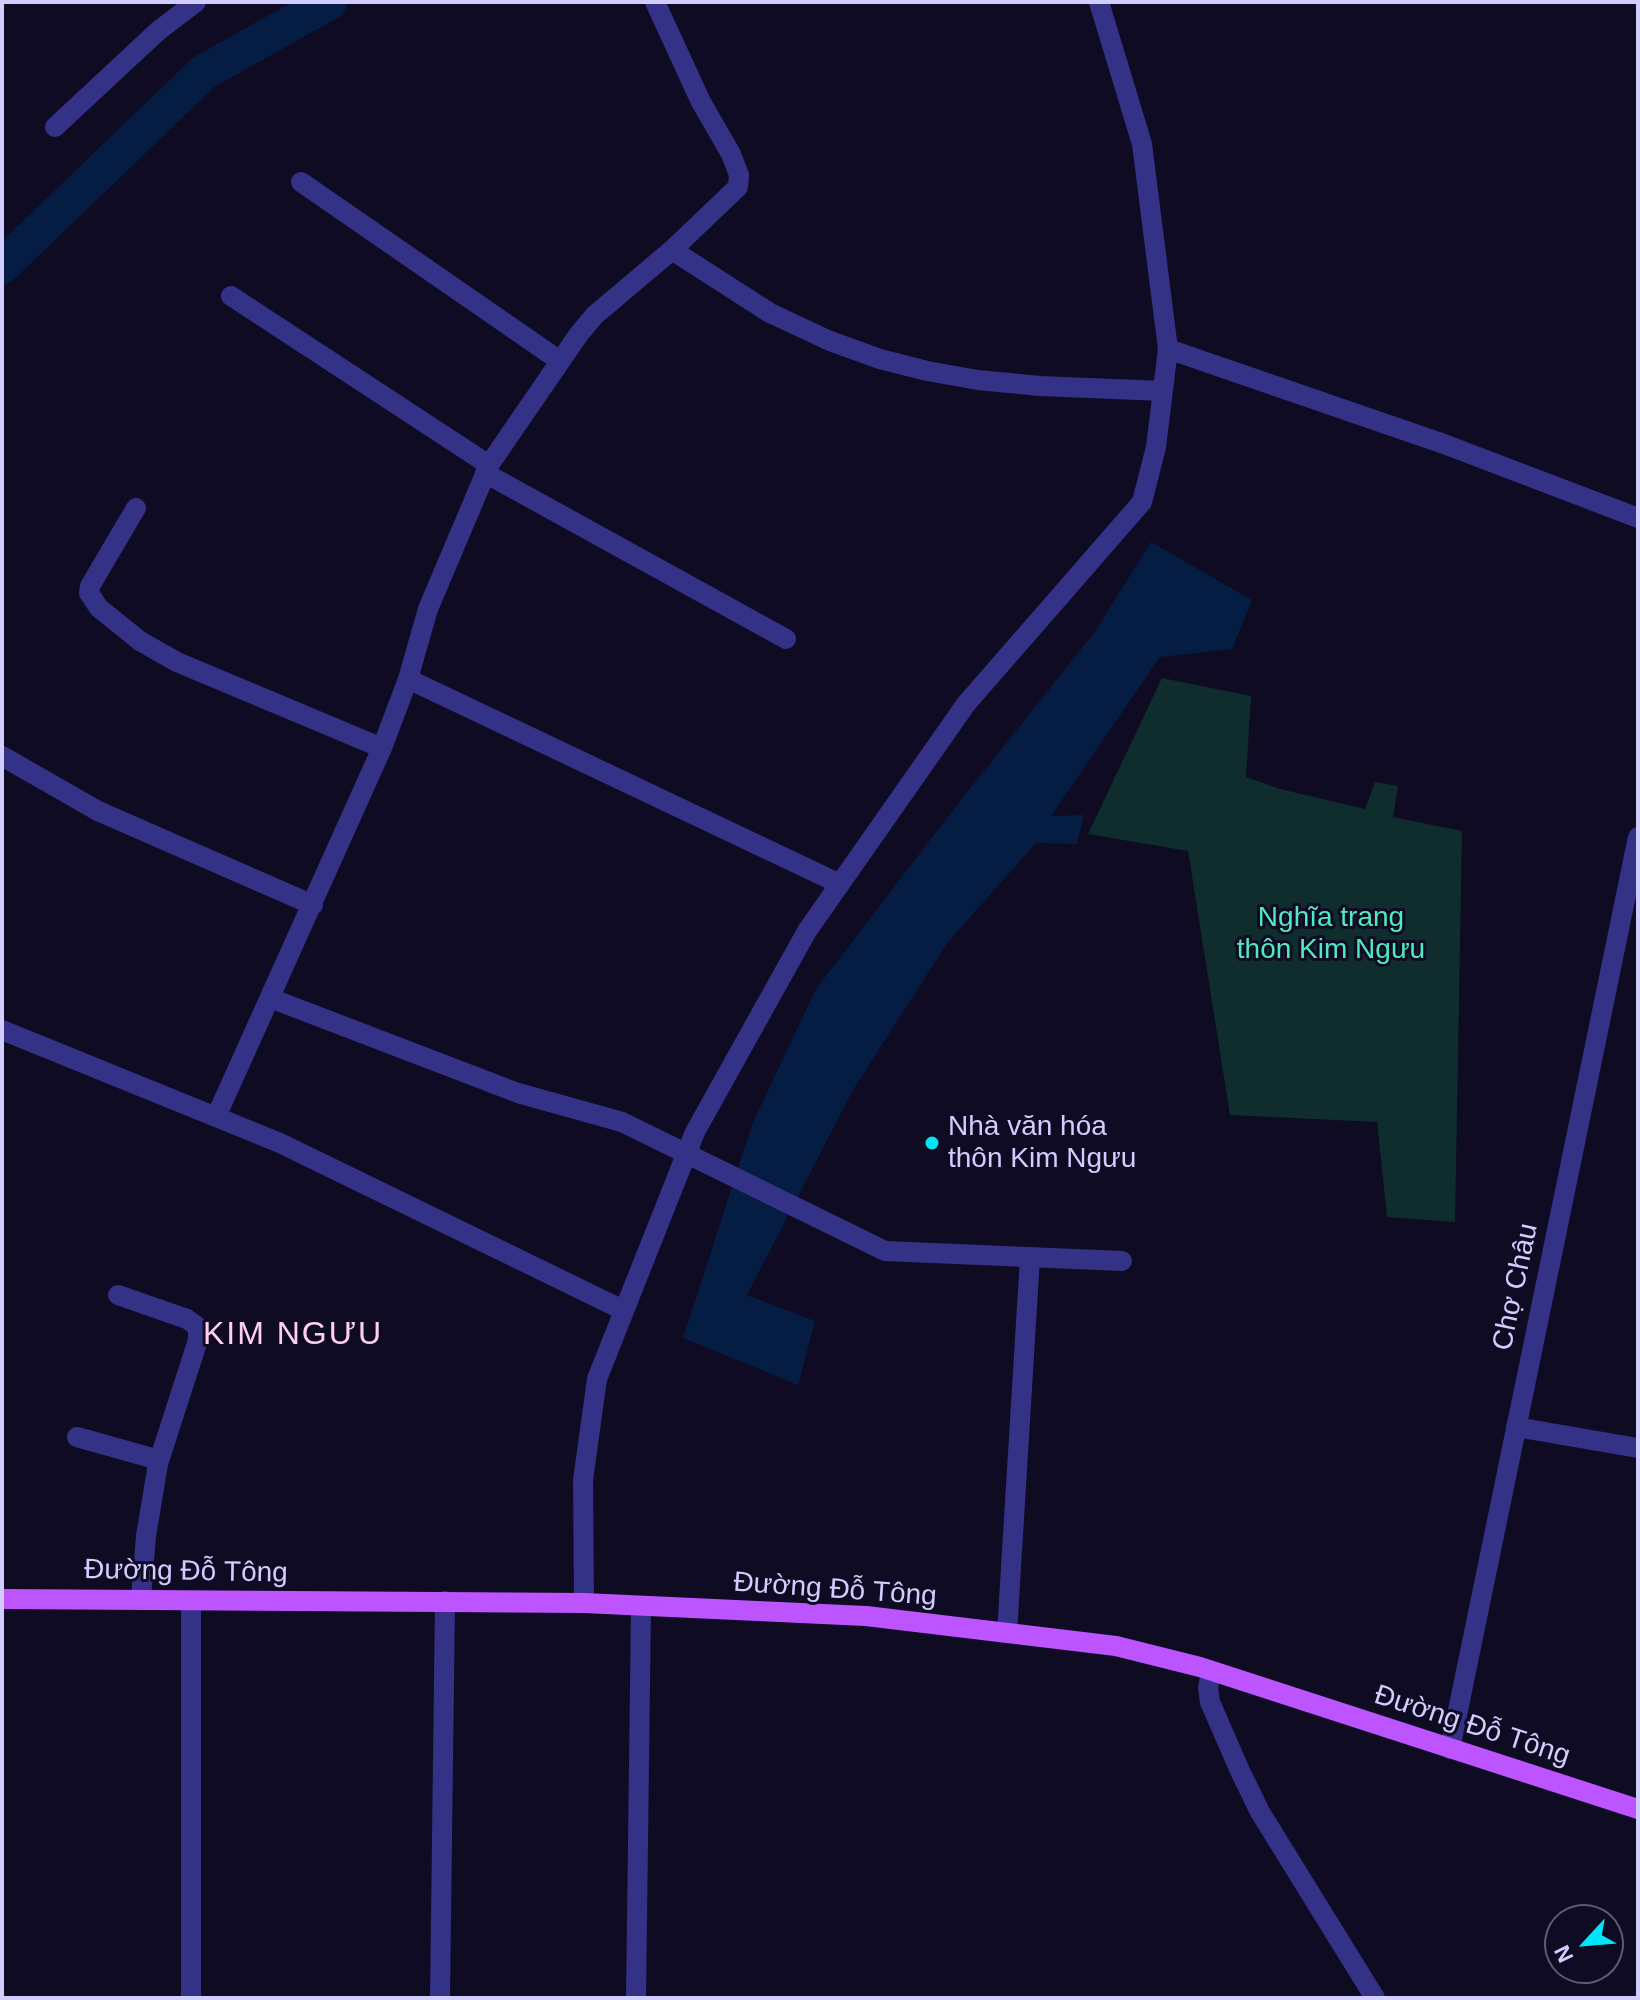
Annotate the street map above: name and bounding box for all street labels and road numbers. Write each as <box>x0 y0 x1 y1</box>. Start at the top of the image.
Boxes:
street label: Chợ Châu <box>1486 1220 1546 1354</box>
street label: Đường Đỗ Tông <box>84 1553 288 1591</box>
street label: Đường Đỗ Tông <box>732 1566 938 1614</box>
street label: Đường Đỗ Tông <box>1370 1679 1574 1773</box>

